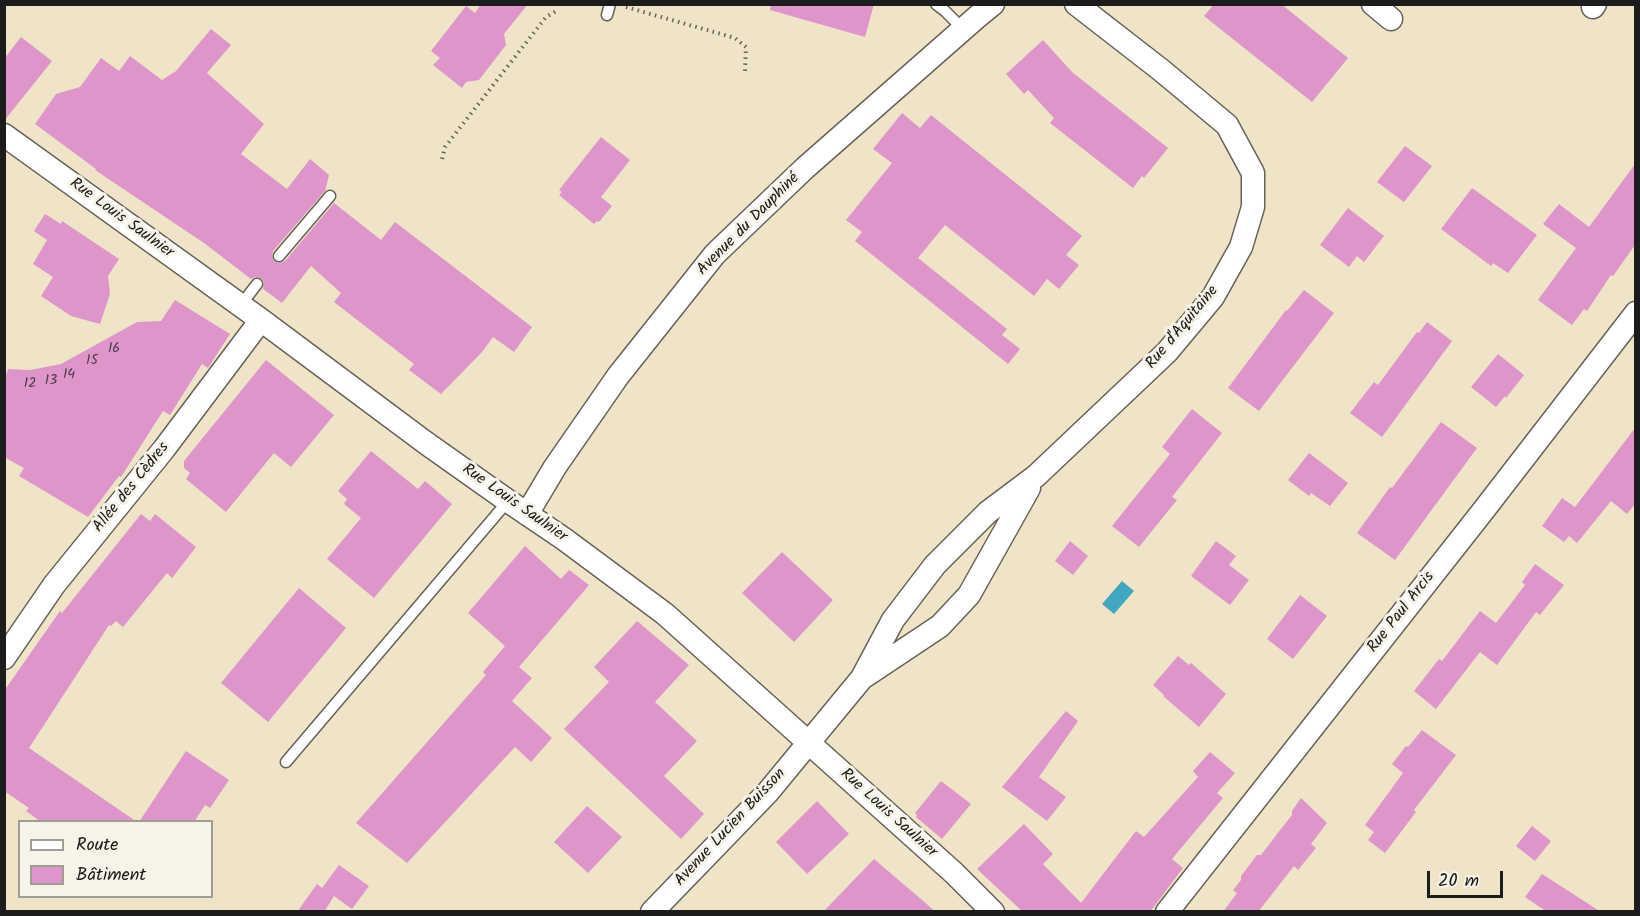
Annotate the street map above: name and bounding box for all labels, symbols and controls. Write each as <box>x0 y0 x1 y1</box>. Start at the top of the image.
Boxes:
street label: Avenue du Dauphiné <box>694 170 804 280</box>
street label: Rue Louis Saulnier <box>65 175 177 263</box>
street label: Rue d'Aquitaine <box>1143 282 1223 374</box>
house number: 16 <box>108 342 120 358</box>
house number: 15 <box>86 354 98 370</box>
house number: 14 <box>63 368 75 384</box>
house number: 13 <box>45 374 57 390</box>
house number: 12 <box>24 377 36 393</box>
street label: Allée des Cèdres <box>90 439 174 537</box>
street label: Rue Louis Saulnier <box>458 461 570 547</box>
street label: Rue Paul Arcis <box>1364 569 1440 657</box>
street label: Avenue Lucien Buisson <box>671 765 791 891</box>
street label: Rue Louis Saulnier <box>836 765 940 863</box>
legend <box>18 820 213 898</box>
text: Route <box>76 831 118 860</box>
scale bar <box>1430 859 1506 897</box>
text: Bâtiment <box>76 861 146 890</box>
text: 20 m <box>1438 867 1479 896</box>

